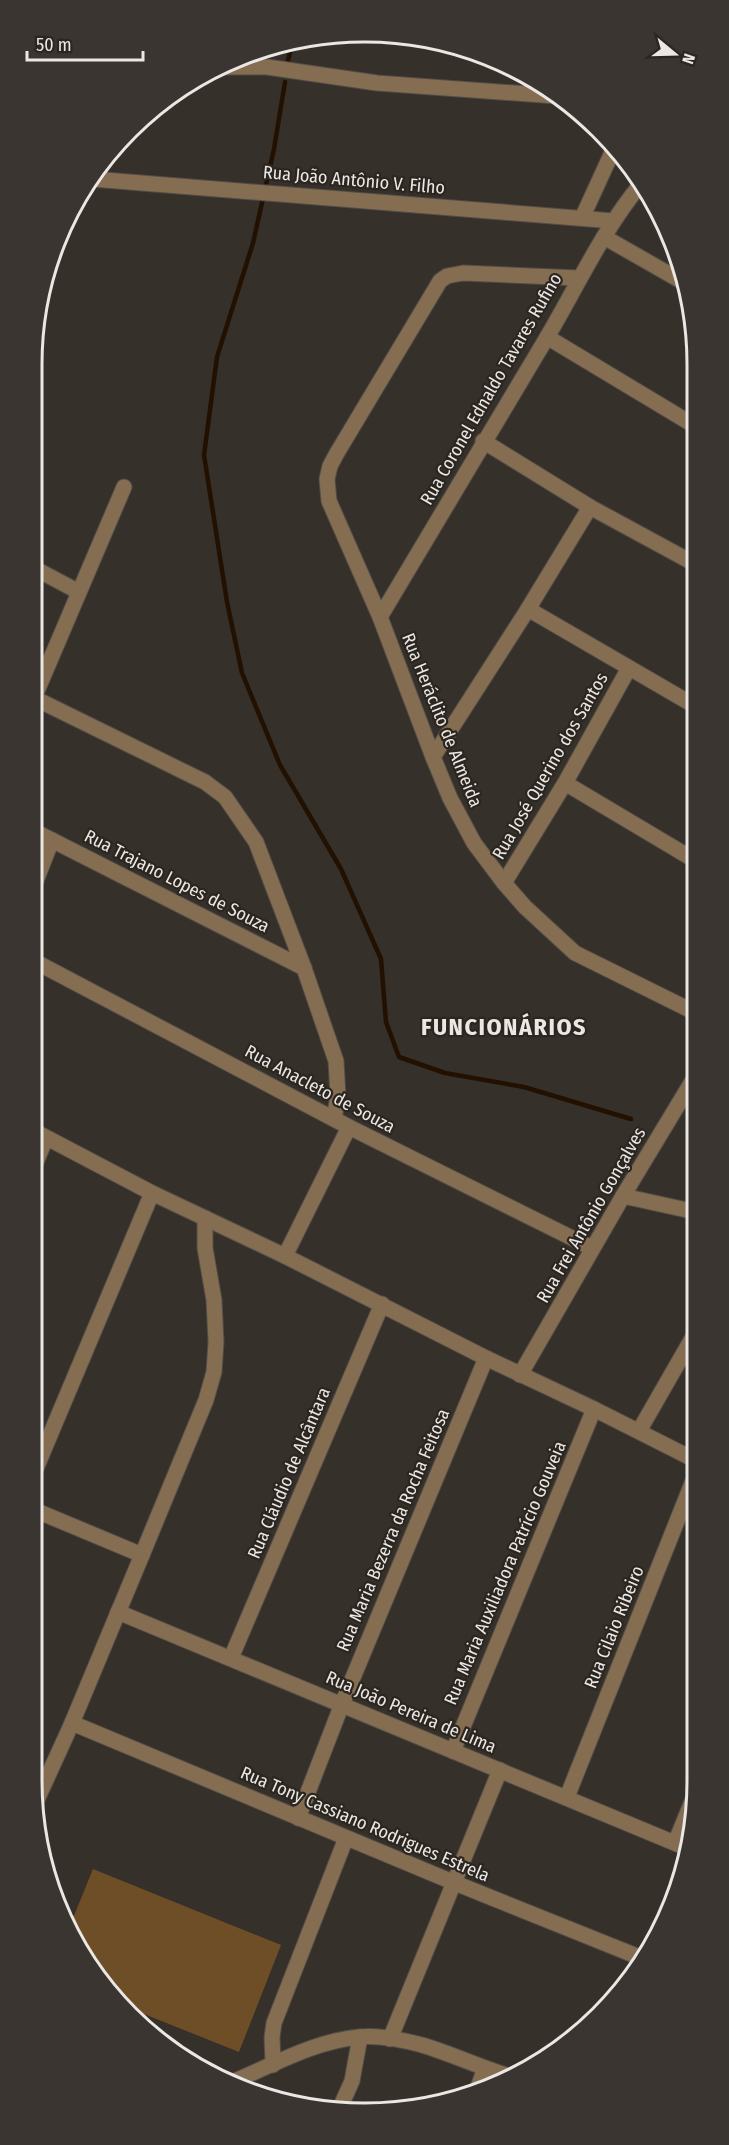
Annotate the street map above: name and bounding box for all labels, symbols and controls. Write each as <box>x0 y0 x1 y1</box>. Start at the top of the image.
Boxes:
scale bar <box>27 24 142 62</box>
north arrow <box>645 24 705 84</box>
text: 50 m <box>36 34 72 56</box>
text: N <box>678 51 699 66</box>
street label: Rua João Antônio V. Filho <box>262 161 446 199</box>
street label: Rua Coronel Ednaldo Tavares Rufino <box>416 269 566 509</box>
street label: Rua Heráclito de Almeida <box>397 630 487 810</box>
street label: Rua José Querino dos Santos <box>487 668 613 863</box>
street label: Rua Trajano Lopes de Souza <box>81 825 273 937</box>
district label: FUNCIONÁRIOS <box>421 1012 587 1041</box>
street label: Rua Anacleto de Souza <box>241 1040 399 1138</box>
street label: Rua Frei Antônio Gonçalves <box>532 1123 650 1307</box>
street label: Rua Cláudio de Alcântara <box>243 1384 335 1562</box>
street label: Rua Maria Bezerra da Rocha Feitosa <box>332 1405 454 1655</box>
street label: Rua Maria Auxiliadora Patrício Gouveia <box>439 1438 571 1708</box>
street label: Rua Cilaio Ribeiro <box>579 1562 649 1692</box>
street label: Rua João Pereira de Lima <box>323 1666 500 1758</box>
street label: Rua Tony Cassiano Rodrigues Estrela <box>237 1761 493 1887</box>

